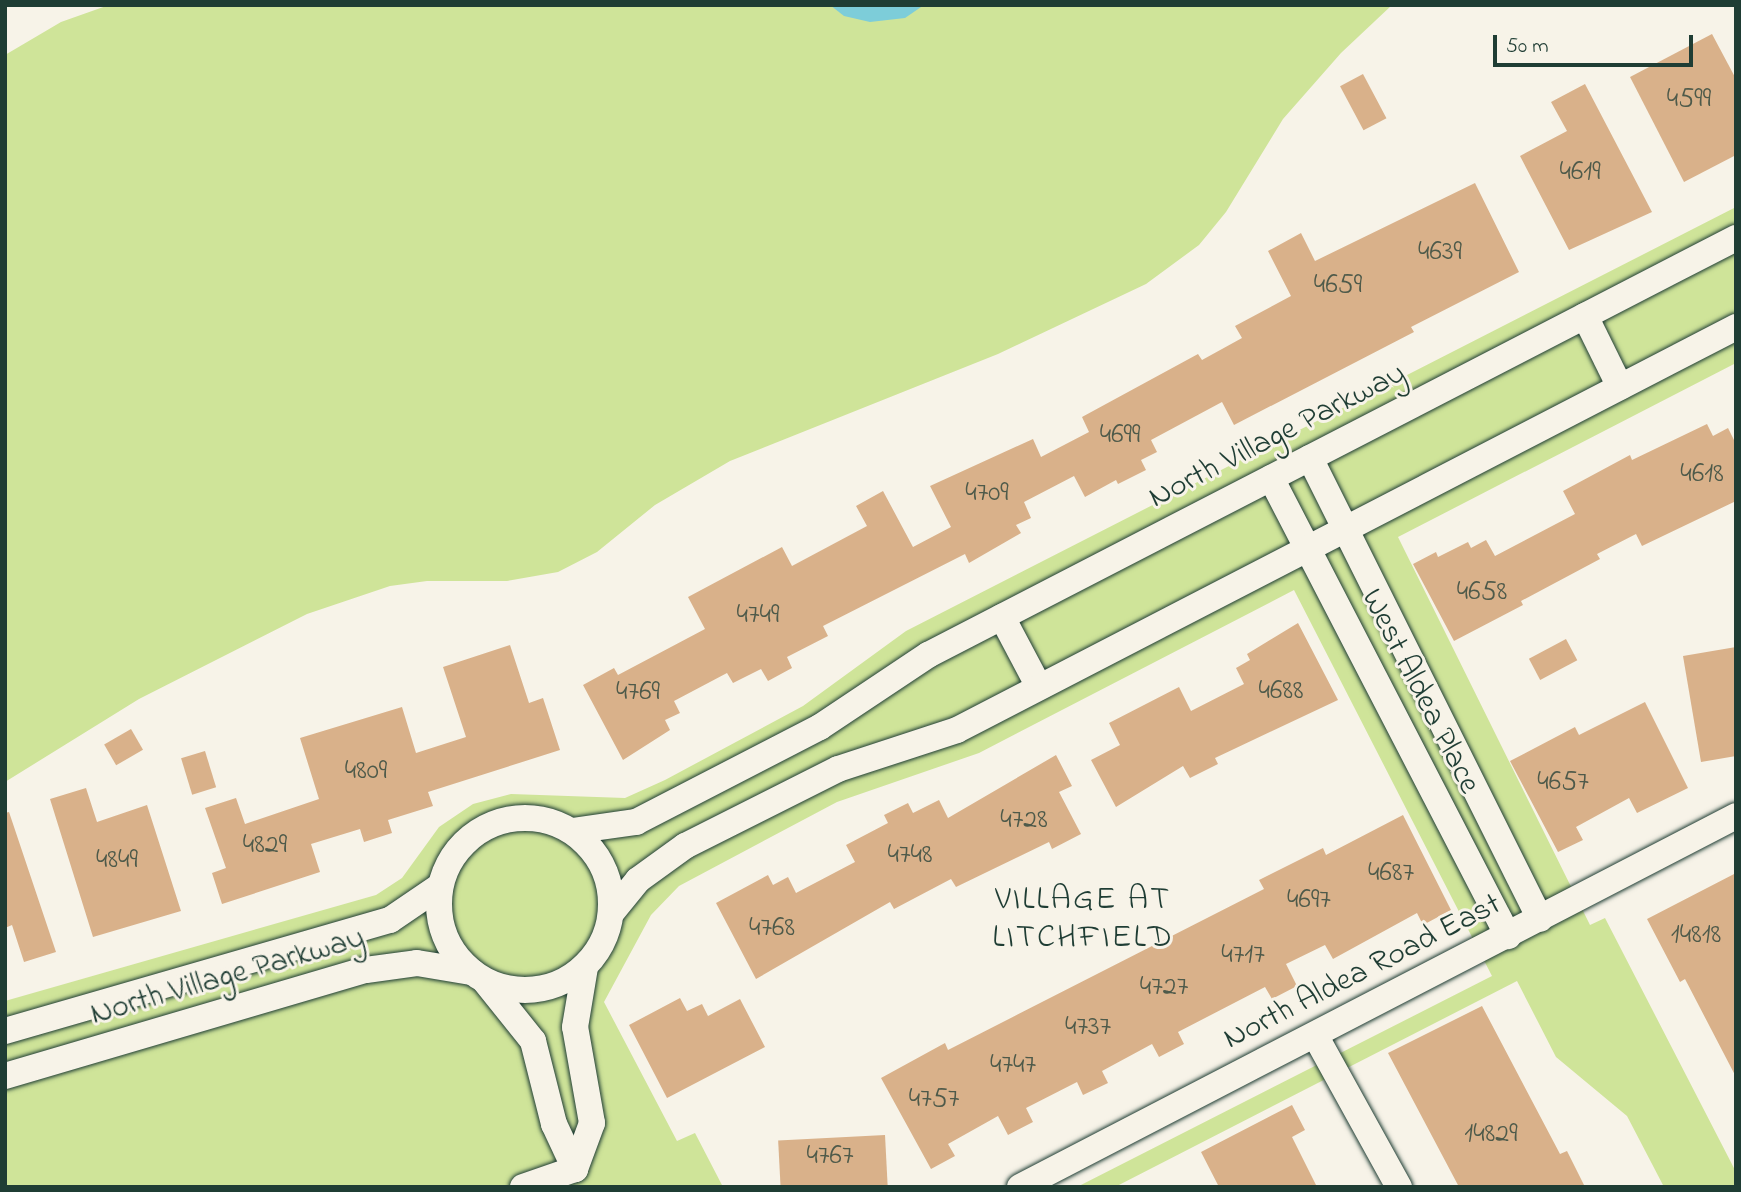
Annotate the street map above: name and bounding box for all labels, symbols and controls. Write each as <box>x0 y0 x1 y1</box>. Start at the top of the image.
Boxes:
scale bar <box>1496 21 1696 65</box>
text: 50 m <box>1506 32 1549 62</box>
house number: 4599 <box>1667 83 1711 117</box>
house number: 4619 <box>1559 156 1601 190</box>
house number: 4639 <box>1418 236 1462 270</box>
house number: 4659 <box>1314 269 1362 303</box>
street label: North Village Parkway <box>1143 356 1413 518</box>
house number: 4699 <box>1100 419 1140 453</box>
house number: 4618 <box>1680 458 1724 492</box>
house number: 4709 <box>965 477 1009 511</box>
house number: 4658 <box>1457 576 1507 610</box>
street label: West Aldea Place <box>1351 583 1487 801</box>
house number: 4749 <box>736 599 780 633</box>
house number: 4688 <box>1259 675 1303 709</box>
house number: 4769 <box>616 676 660 710</box>
house number: 4809 <box>345 755 387 789</box>
house number: 4657 <box>1537 766 1589 800</box>
house number: 4728 <box>1000 804 1048 838</box>
house number: 4829 <box>243 829 287 863</box>
house number: 4748 <box>887 839 933 873</box>
house number: 4849 <box>96 844 138 878</box>
house number: 4687 <box>1368 857 1414 891</box>
district label: VILLAGE AT LITCHFIELD <box>993 881 1173 959</box>
house number: 4697 <box>1287 884 1331 918</box>
street label: North Aldea Road East <box>1218 886 1508 1060</box>
house number: 4768 <box>749 912 795 946</box>
house number: 14818 <box>1671 919 1721 953</box>
street label: North Village Parkway <box>87 921 369 1035</box>
house number: 4717 <box>1221 939 1265 973</box>
house number: 4727 <box>1140 971 1188 1005</box>
house number: 4737 <box>1065 1011 1111 1045</box>
house number: 4747 <box>990 1049 1036 1083</box>
house number: 4757 <box>909 1083 959 1117</box>
house number: 14829 <box>1464 1118 1518 1152</box>
house number: 4767 <box>807 1140 853 1174</box>

